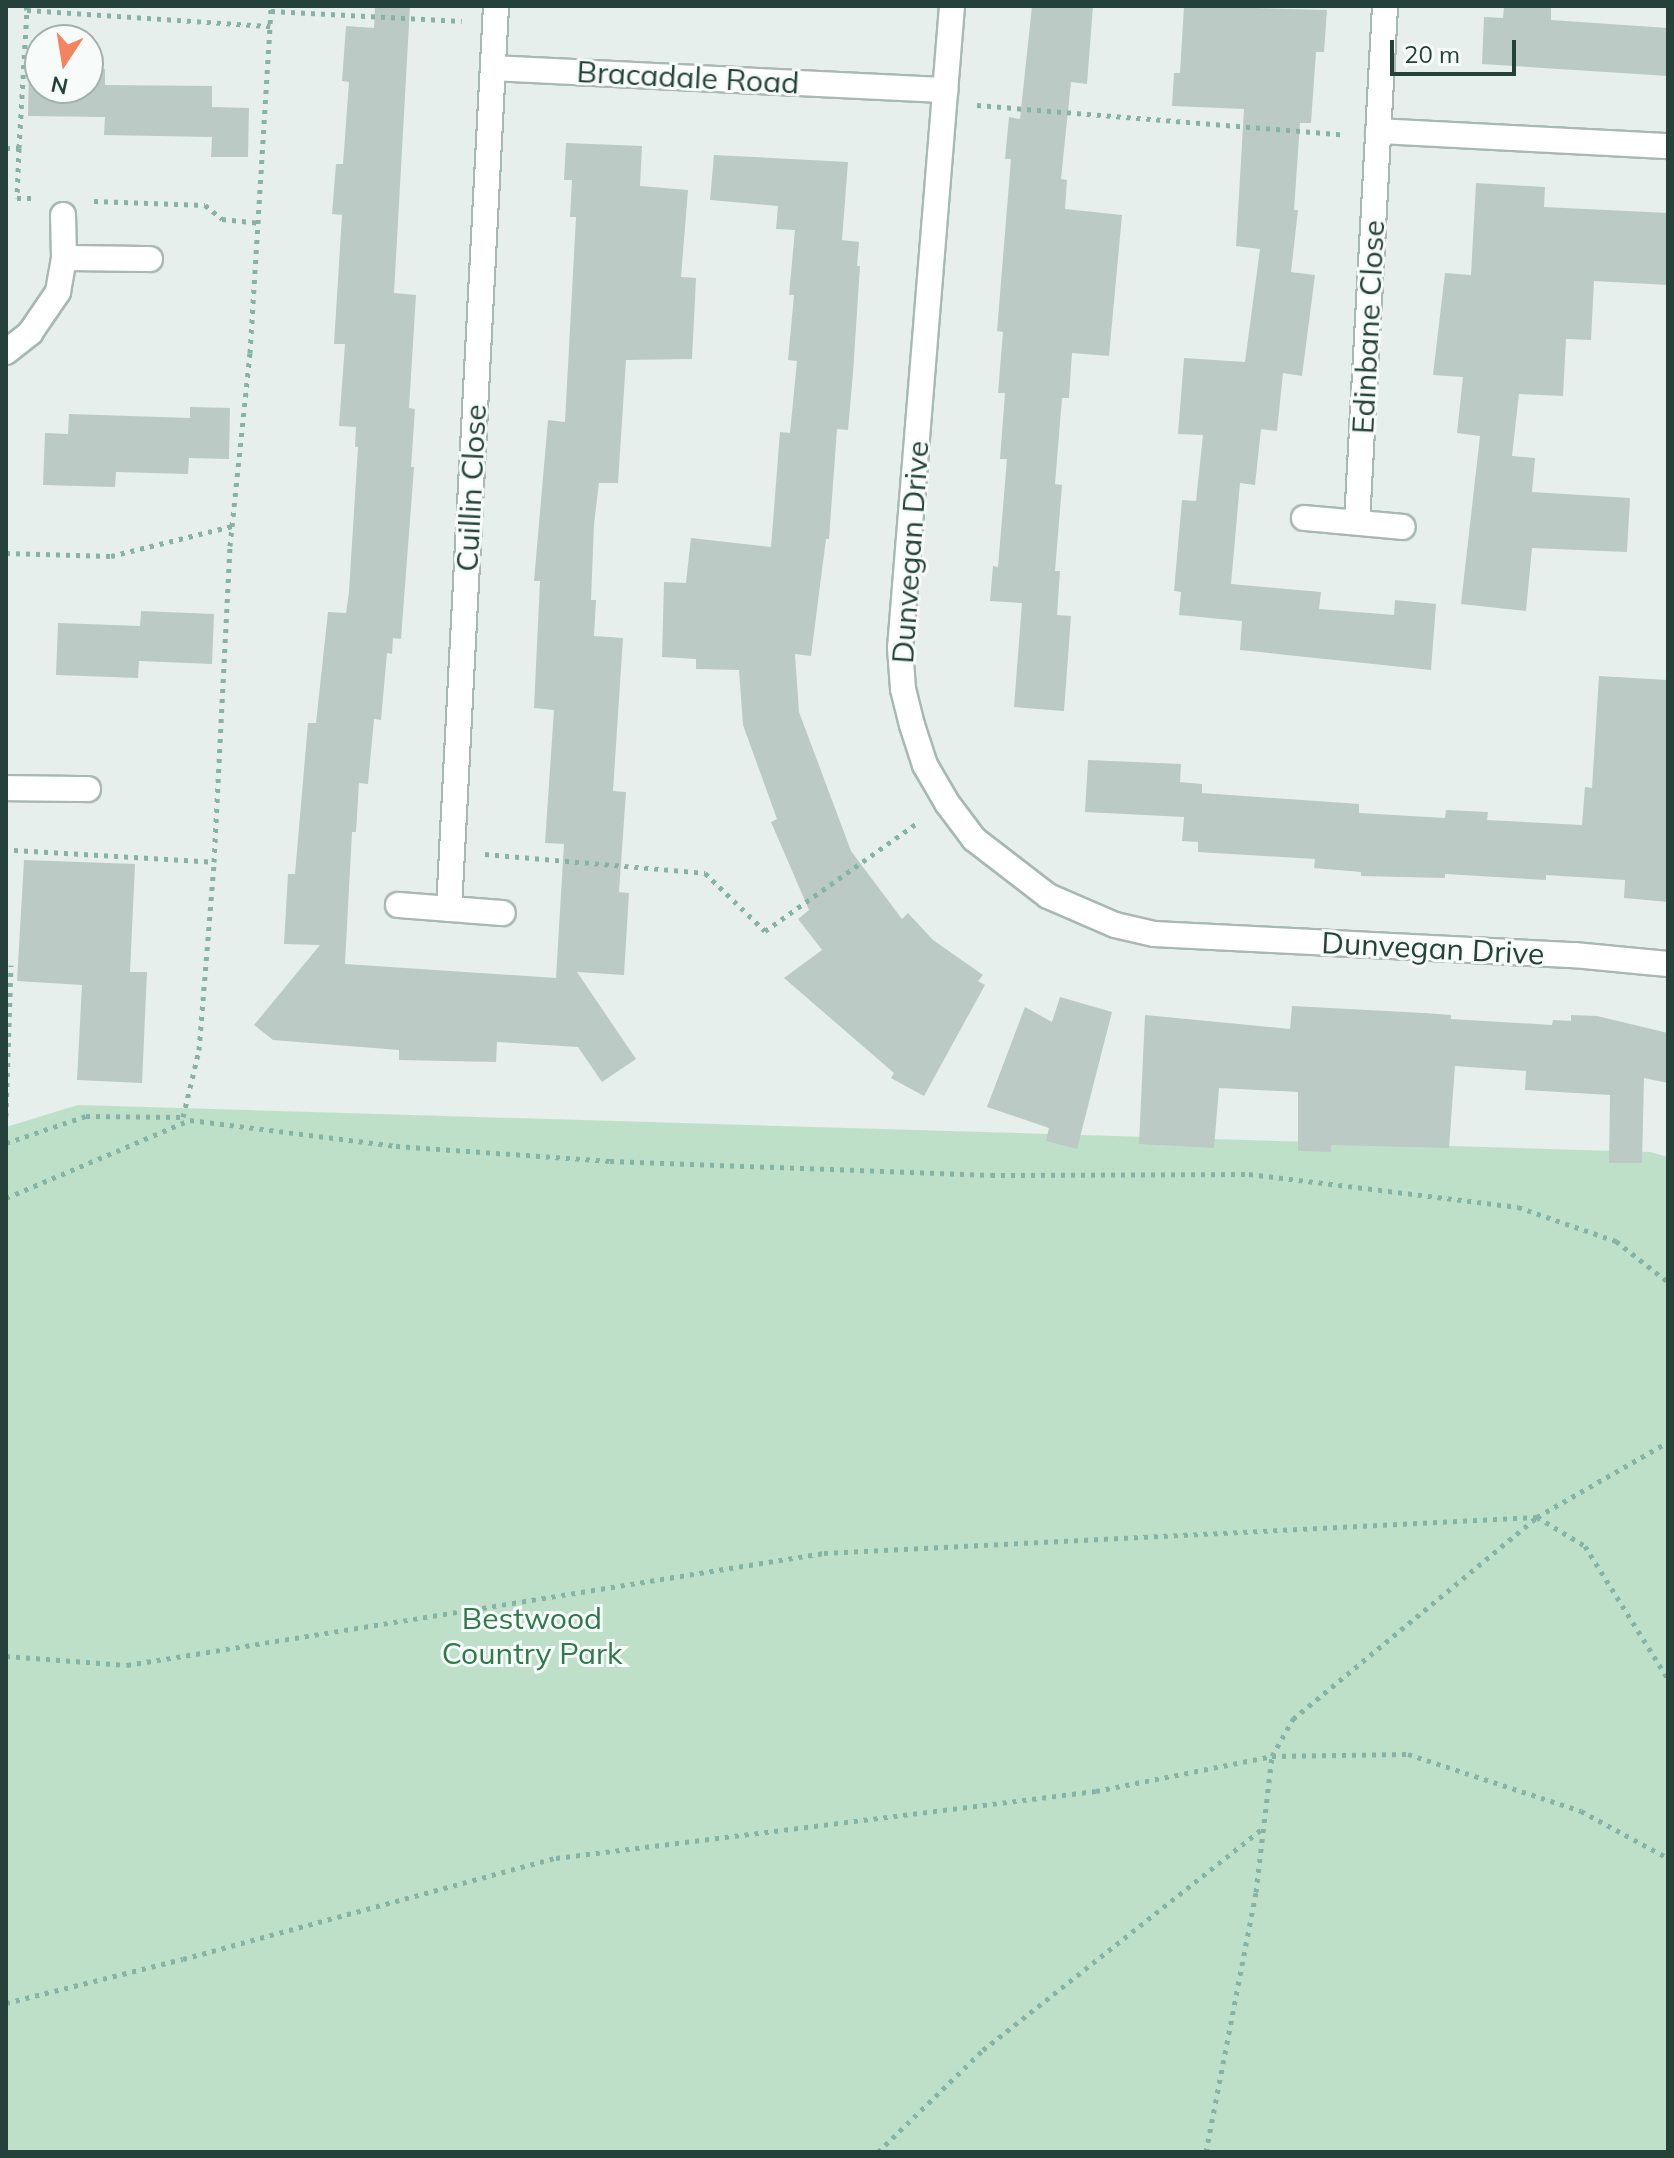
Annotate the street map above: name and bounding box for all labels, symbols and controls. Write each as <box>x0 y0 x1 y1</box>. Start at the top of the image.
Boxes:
north arrow <box>24 24 104 104</box>
scale bar <box>1394 24 1520 74</box>
text: 20 m <box>1404 39 1460 69</box>
street label: Bracadale Road <box>576 53 800 101</box>
text: N <box>48 70 70 101</box>
street label: Edinbane Close <box>1344 219 1392 435</box>
street label: Cuillin Close <box>449 403 493 573</box>
street label: Dunvegan Drive <box>884 439 936 665</box>
street label: Dunvegan Drive <box>1321 924 1545 972</box>
park label: Bestwood Country Park <box>442 1600 622 1670</box>

